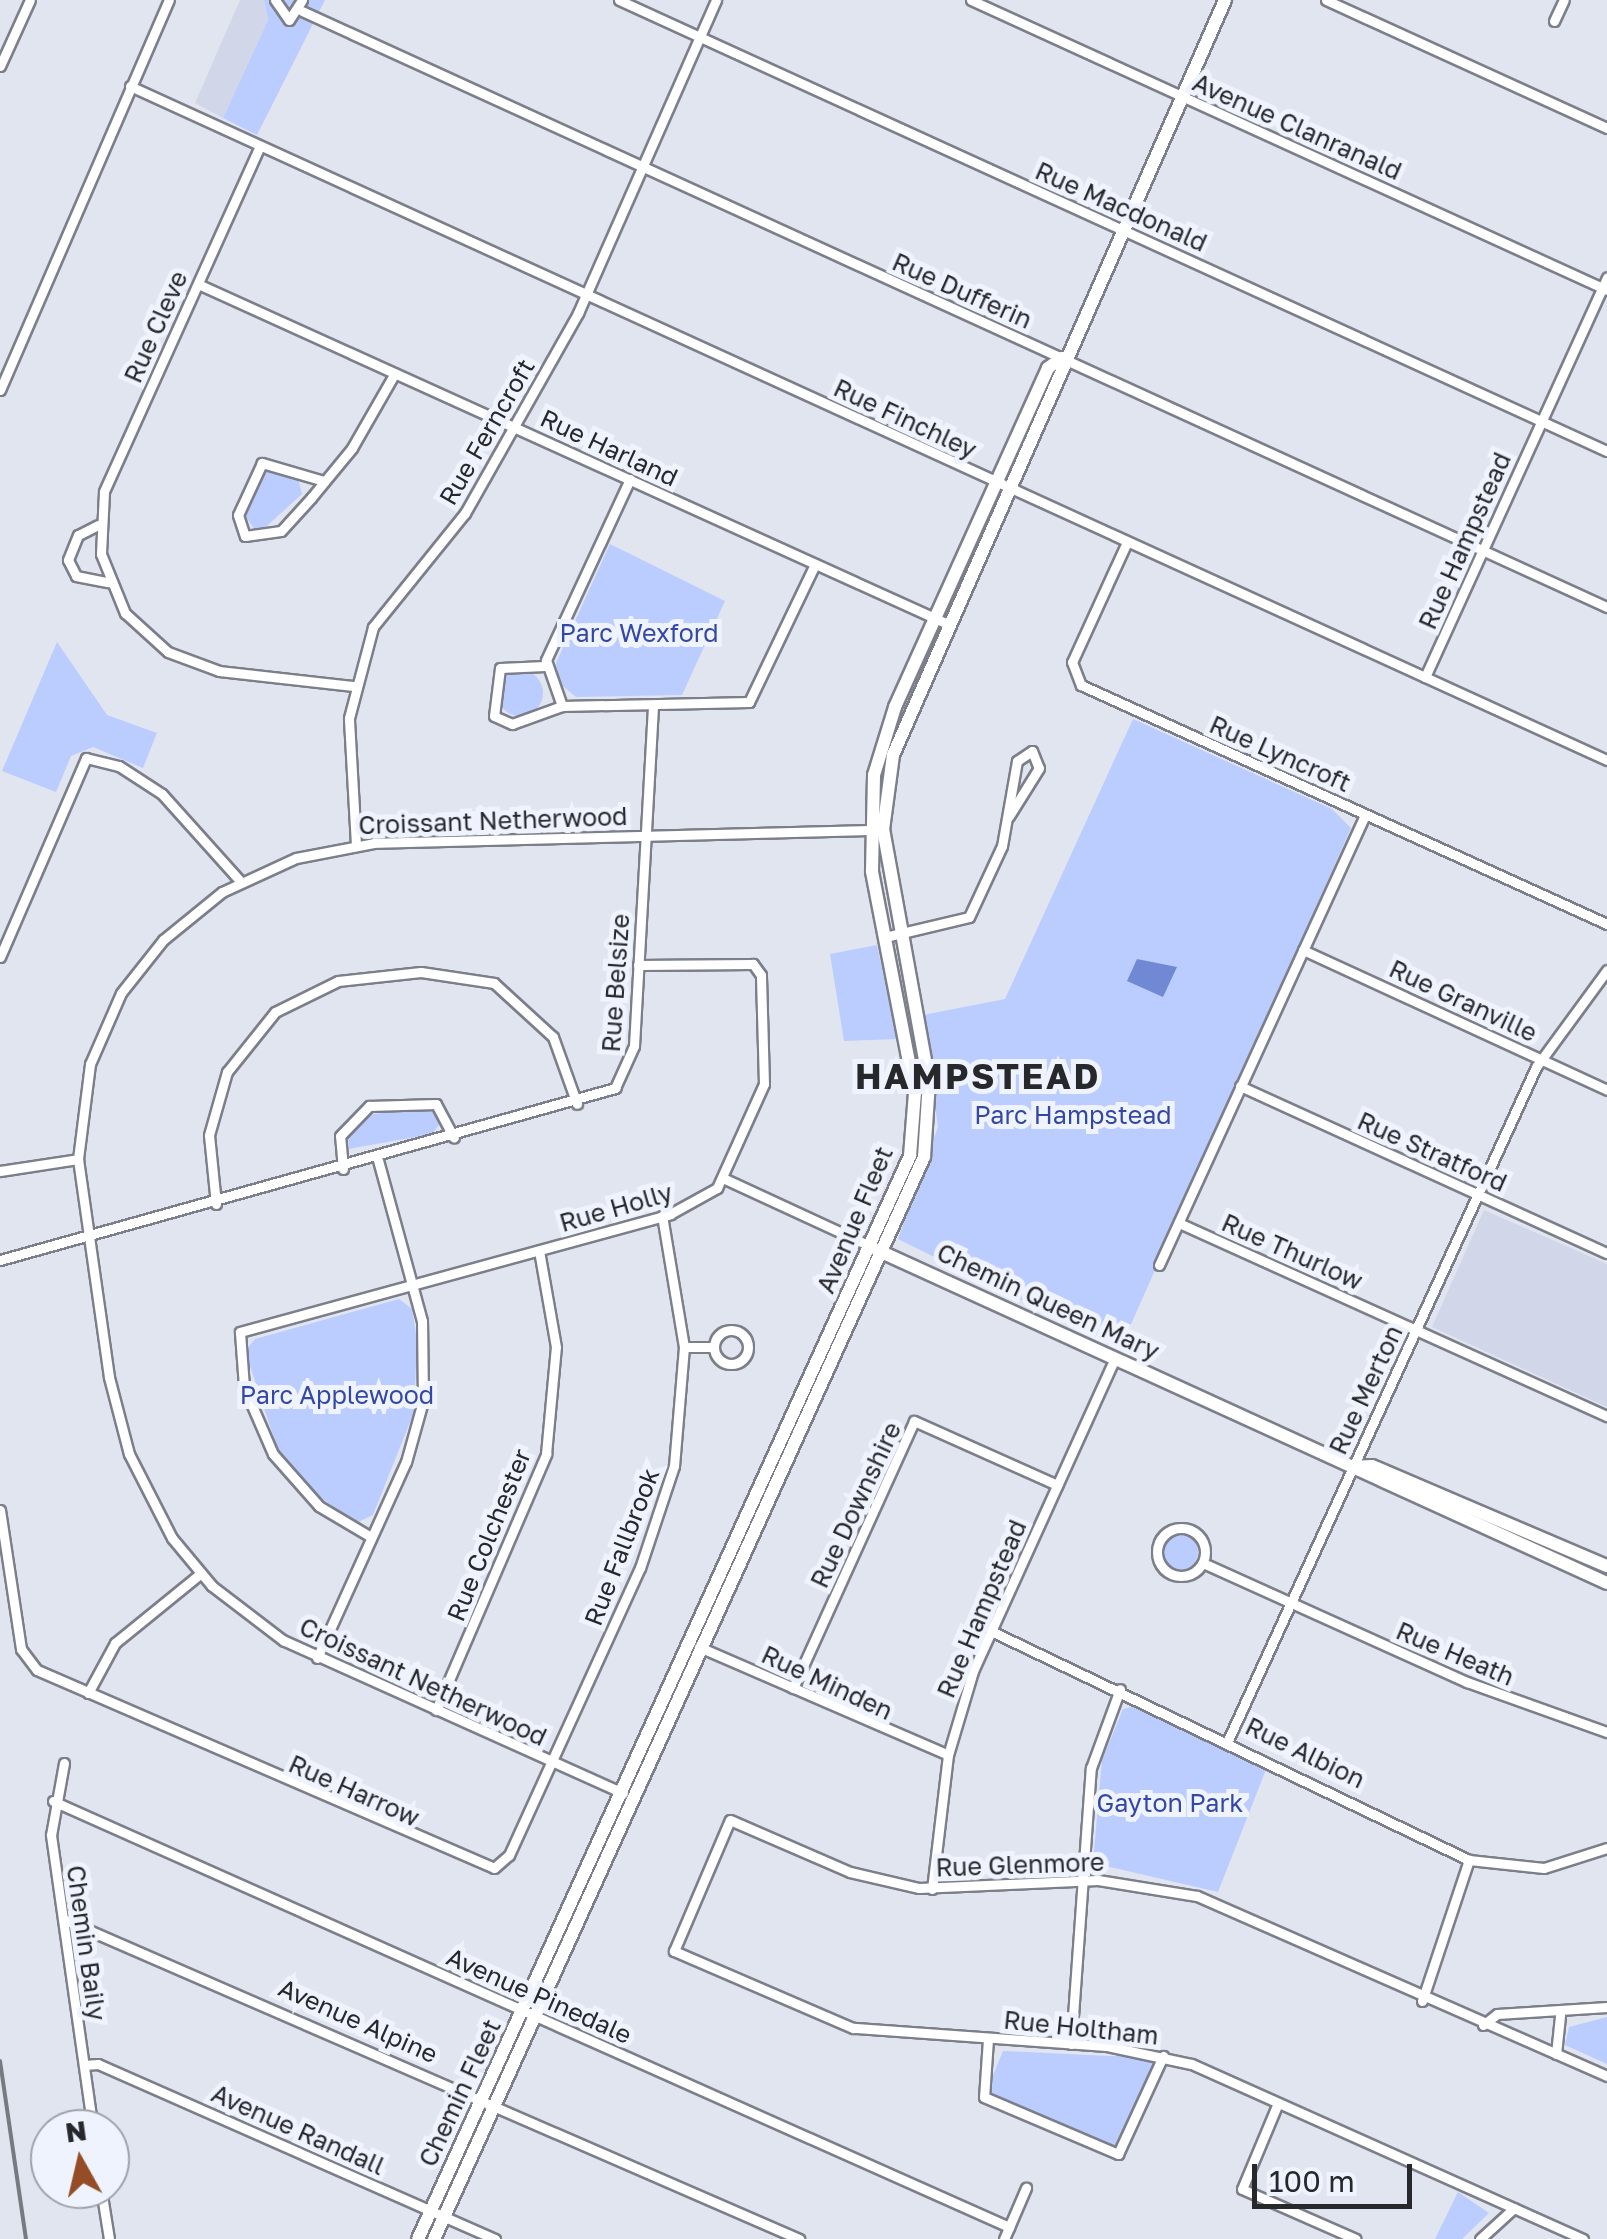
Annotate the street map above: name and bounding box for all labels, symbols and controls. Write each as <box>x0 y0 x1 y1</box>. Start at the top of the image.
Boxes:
street label: Avenue Clanranald <box>1188 67 1406 187</box>
street label: Rue Macdonald <box>1031 156 1211 258</box>
street label: Rue Dufferin <box>888 247 1036 335</box>
street label: Rue Cleve <box>118 266 194 388</box>
street label: Rue Ferncroft <box>433 354 541 510</box>
street label: Rue Finchley <box>829 373 981 465</box>
street label: Rue Harland <box>536 403 682 493</box>
street label: Rue Hampstead <box>1413 448 1517 634</box>
park label: Parc Wexford <box>559 618 719 648</box>
street label: Rue Lyncroft <box>1205 710 1355 798</box>
street label: Croissant Netherwood <box>358 801 628 841</box>
street label: Rue Belsize <box>596 913 636 1053</box>
street label: Rue Granville <box>1384 954 1542 1048</box>
district label: HAMPSTEAD <box>855 1055 1101 1097</box>
park label: Parc Hampstead <box>974 1100 1172 1130</box>
street label: Rue Stratford <box>1353 1106 1511 1198</box>
street label: Avenue Fleet <box>811 1142 899 1298</box>
street label: Rue Holly <box>556 1178 676 1238</box>
street label: Rue Thurlow <box>1217 1208 1367 1296</box>
street label: Chemin Queen Mary <box>932 1237 1164 1367</box>
street label: Rue Merton <box>1323 1321 1409 1459</box>
park label: Parc Applewood <box>240 1380 434 1410</box>
street label: Rue Downshire <box>804 1417 908 1593</box>
street label: Rue Colchester <box>441 1444 537 1626</box>
street label: Rue Fallbrook <box>578 1464 666 1630</box>
street label: Rue Hampstead <box>931 1516 1033 1702</box>
street label: Croissant Netherwood <box>295 1612 551 1752</box>
street label: Rue Heath <box>1392 1616 1518 1692</box>
street label: Rue Minden <box>757 1640 897 1726</box>
street label: Rue Albion <box>1240 1711 1370 1795</box>
street label: Rue Harrow <box>284 1749 424 1833</box>
park label: Gayton Park <box>1097 1788 1243 1818</box>
street label: Rue Glenmore <box>935 1847 1105 1883</box>
street label: Chemin Baily <box>60 1863 112 2023</box>
street label: Avenue Pinedale <box>442 1942 636 2050</box>
street label: Avenue Alpine <box>274 1973 442 2069</box>
street label: Rue Holtham <box>1002 2005 1160 2051</box>
street label: Chemin Fleet <box>413 2015 507 2171</box>
street label: Avenue Randall <box>207 2078 389 2182</box>
north arrow <box>30 2109 130 2209</box>
text: N <box>63 2113 89 2149</box>
scale bar <box>1257 2144 1417 2206</box>
text: 100 m <box>1269 2163 1355 2199</box>

